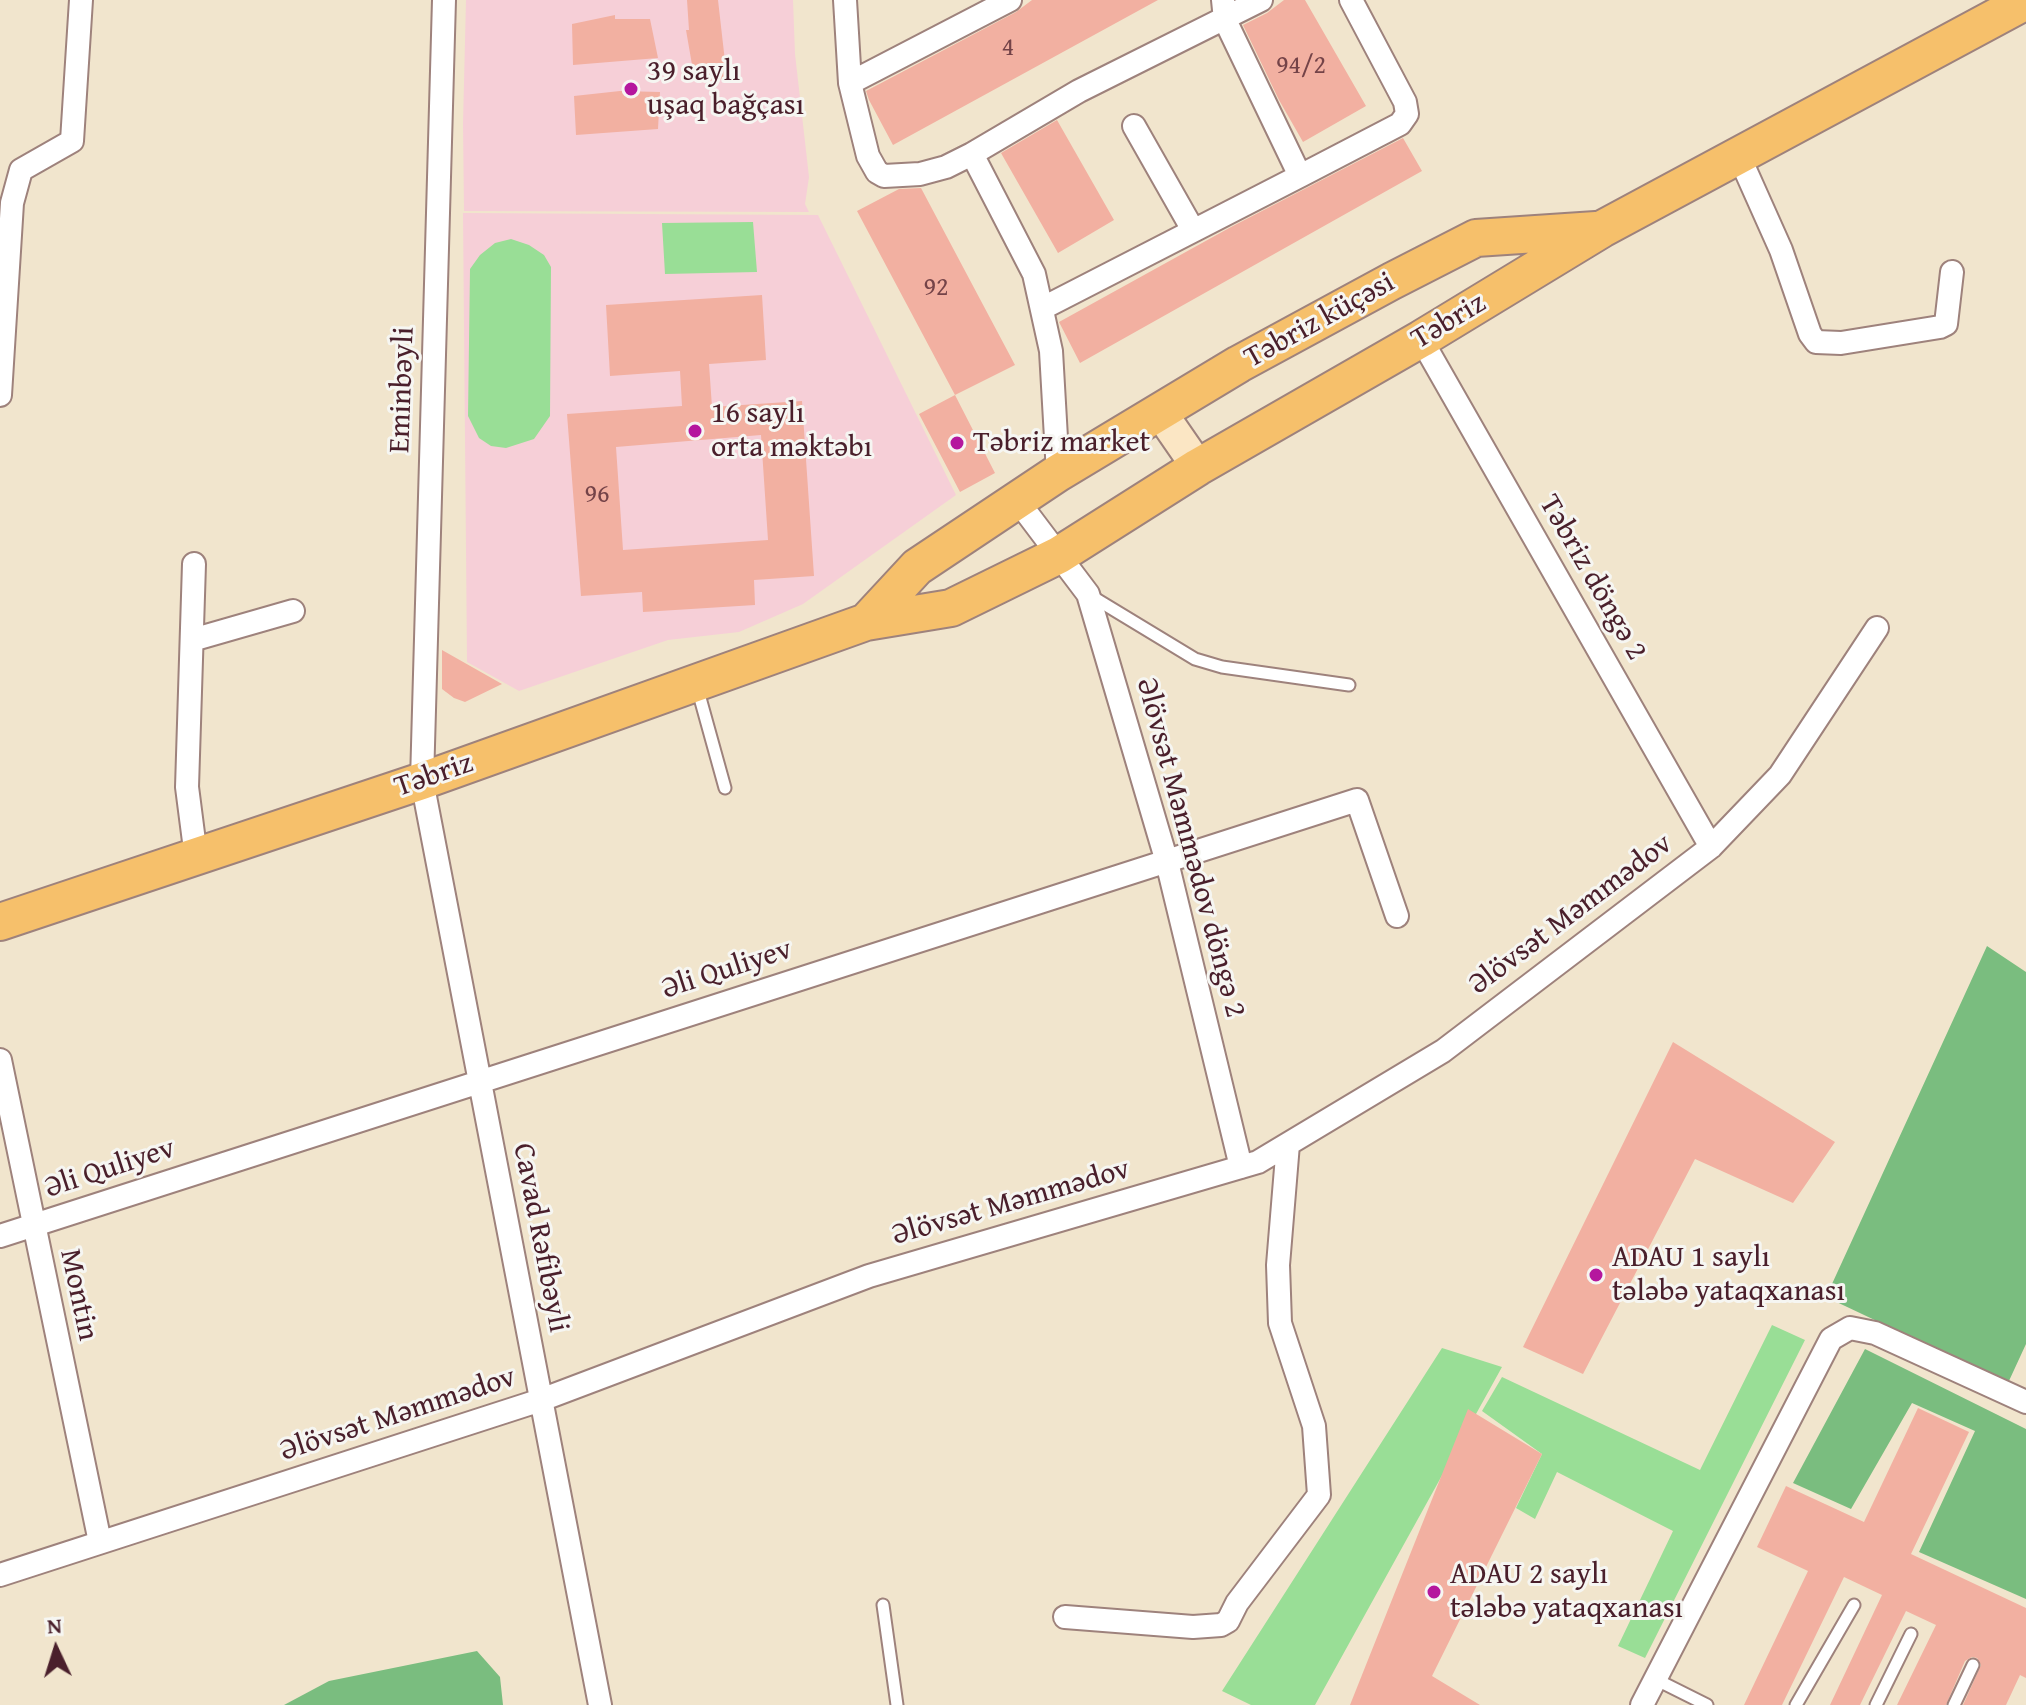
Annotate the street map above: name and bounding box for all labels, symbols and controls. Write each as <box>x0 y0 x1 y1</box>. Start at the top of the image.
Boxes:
house number: 4 <box>1002 32 1014 64</box>
house number: 94/2 <box>1276 50 1326 82</box>
place label: 39 saylı uşaq bağçası <box>647 54 804 124</box>
marker: 39 saylı uşaq bağçası <box>622 80 640 98</box>
street label: Təbriz küçəsi <box>1239 265 1401 377</box>
house number: 92 <box>923 272 949 304</box>
street label: Təbriz <box>1405 286 1493 358</box>
street label: Eminbəyli <box>383 326 423 454</box>
place label: 16 saylı orta məktəbı <box>711 396 872 466</box>
marker: 16 saylı orta məktəbı <box>686 422 704 440</box>
place label: Təbriz market <box>973 425 1150 461</box>
marker: Təbriz market <box>948 434 966 452</box>
house number: 96 <box>584 479 610 511</box>
street label: Təbriz döngə 2 <box>1530 489 1654 667</box>
street label: Əlövsət Məmmədov döngə 2 <box>1127 674 1253 1022</box>
street label: Təbriz <box>390 746 478 806</box>
street label: Əlövsət Məmmədov <box>1462 827 1680 1003</box>
street label: Əli Quliyev <box>657 932 797 1008</box>
street label: Əli Quliyev <box>40 1131 180 1207</box>
street label: Cavad Rəfibəyli <box>504 1140 576 1336</box>
street label: Əlövsət Məmmədov <box>888 1152 1134 1254</box>
place label: ADAU 1 saylı tələbə yataqxanası <box>1612 1240 1845 1310</box>
street label: Montin <box>51 1246 105 1344</box>
marker: ADAU 1 saylı tələbə yataqxanası <box>1587 1266 1605 1284</box>
street label: Əlövsət Məmmədov <box>276 1360 520 1470</box>
place label: ADAU 2 saylı tələbə yataqxanası <box>1450 1557 1683 1628</box>
marker: ADAU 2 saylı tələbə yataqxanası <box>1425 1583 1443 1601</box>
north arrow <box>16 1609 96 1689</box>
text: N <box>46 1609 63 1642</box>

